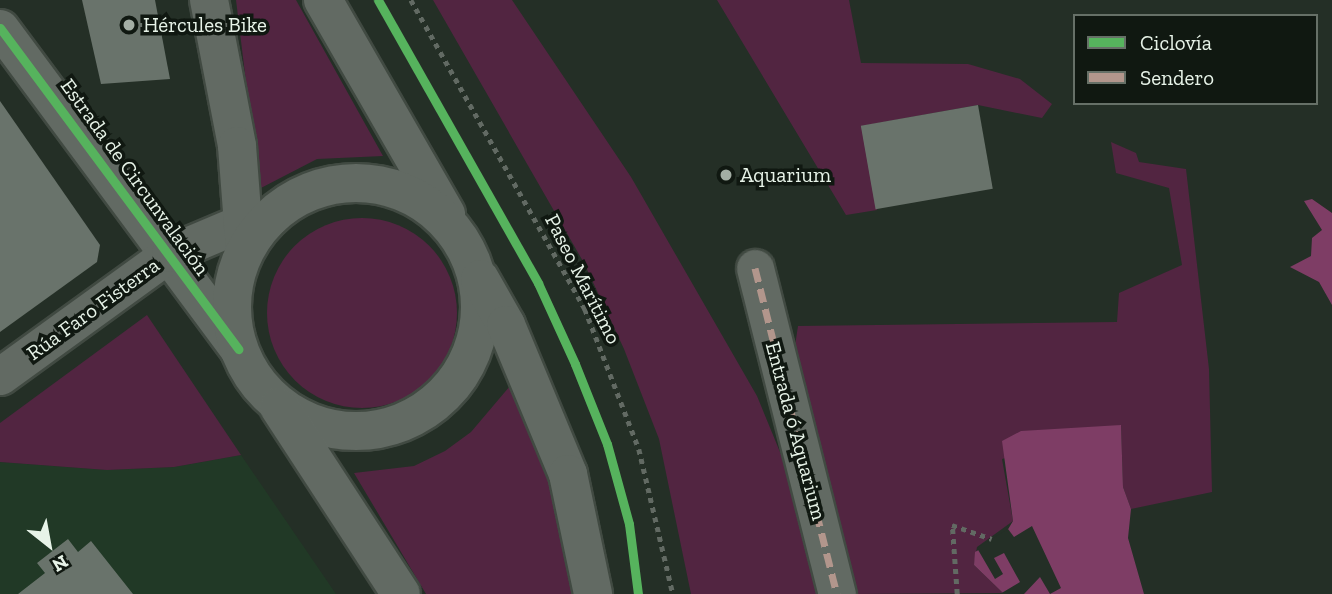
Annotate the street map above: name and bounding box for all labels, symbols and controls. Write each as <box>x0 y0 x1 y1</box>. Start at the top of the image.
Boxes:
place label: Hércules Bike <box>143 12 267 38</box>
legend <box>1073 14 1318 105</box>
marker: Hércules Bike <box>121 17 137 33</box>
text: Ciclovía <box>1140 30 1212 55</box>
text: Sendero <box>1140 65 1214 90</box>
street label: Estrada de Circunvalación <box>55 74 215 280</box>
place label: Aquarium <box>740 162 831 188</box>
marker: Aquarium <box>718 167 734 183</box>
street label: Paseo Marítimo <box>539 210 627 348</box>
street label: Rúa Faro Fisterra <box>22 252 164 366</box>
street label: Entrada ó Aquarium <box>760 339 832 523</box>
north arrow <box>14 510 84 580</box>
text: N <box>48 550 72 577</box>

